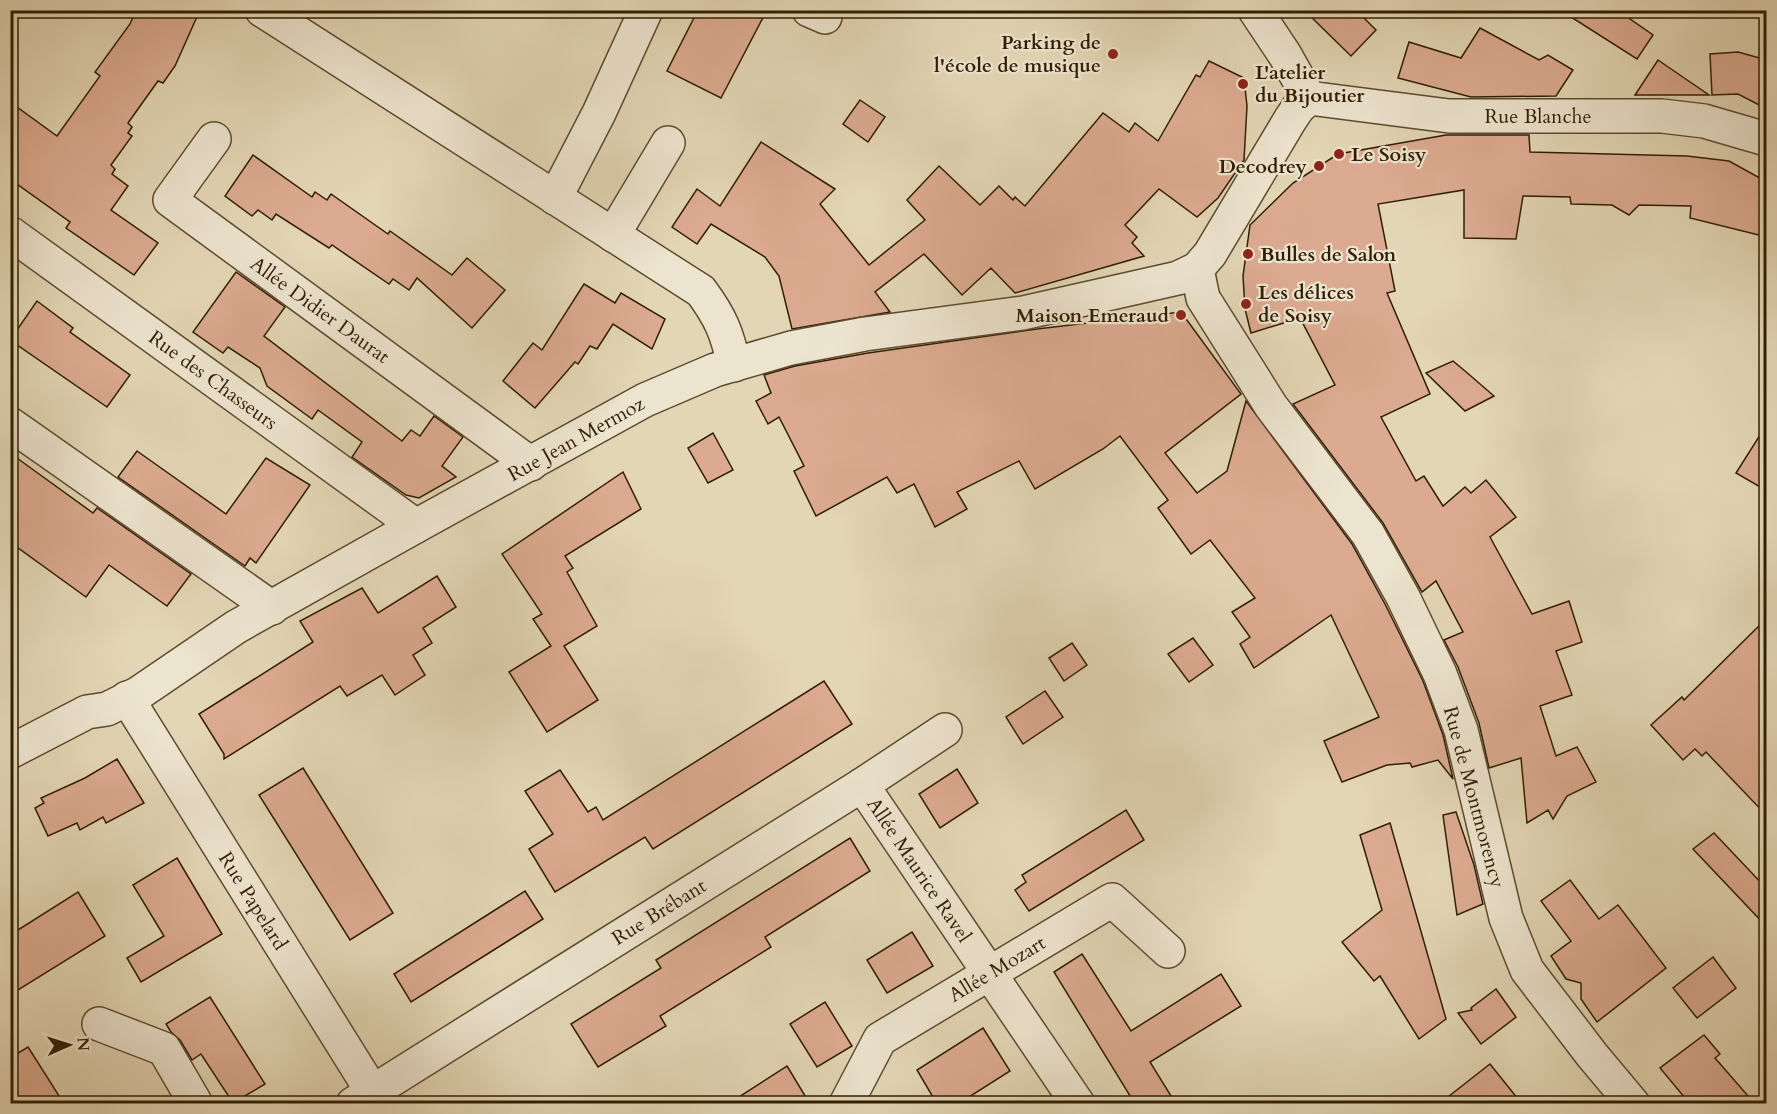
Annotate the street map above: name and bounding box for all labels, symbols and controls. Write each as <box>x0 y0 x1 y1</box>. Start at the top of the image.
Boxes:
place label: Parking de l'école de musique <box>934 29 1101 79</box>
marker: Parking de l'école de musique <box>1106 47 1120 61</box>
place label: L'atelier du Bijoutier <box>1255 59 1365 109</box>
marker: L'atelier du Bijoutier <box>1236 77 1250 91</box>
street label: Rue Blanche <box>1484 103 1592 130</box>
place label: Le Soisy <box>1351 141 1427 168</box>
marker: Le Soisy <box>1332 147 1346 161</box>
place label: Decodrey <box>1219 153 1308 180</box>
marker: Decodrey <box>1312 159 1326 173</box>
place label: Bulles de Salon <box>1260 241 1396 268</box>
marker: Bulles de Salon <box>1241 247 1255 261</box>
street label: Allée Didier Daurat <box>245 250 396 370</box>
place label: Les délices de Soisy <box>1258 279 1354 329</box>
marker: Les délices de Soisy <box>1239 297 1253 311</box>
place label: Maison Emeraud <box>1016 302 1170 329</box>
marker: Maison Emeraud <box>1174 308 1188 322</box>
street label: Rue des Chasseurs <box>143 324 283 436</box>
street label: Rue Jean Mermoz <box>503 390 649 488</box>
street label: Rue de Montmorency <box>1437 703 1511 891</box>
street label: Allée Maurice Ravel <box>860 792 978 948</box>
street label: Rue Papelard <box>212 847 294 956</box>
street label: Rue Brébant <box>607 872 712 952</box>
street label: Allée Mozart <box>943 929 1051 1009</box>
north arrow <box>39 1015 99 1075</box>
text: N <box>72 1037 94 1052</box>

